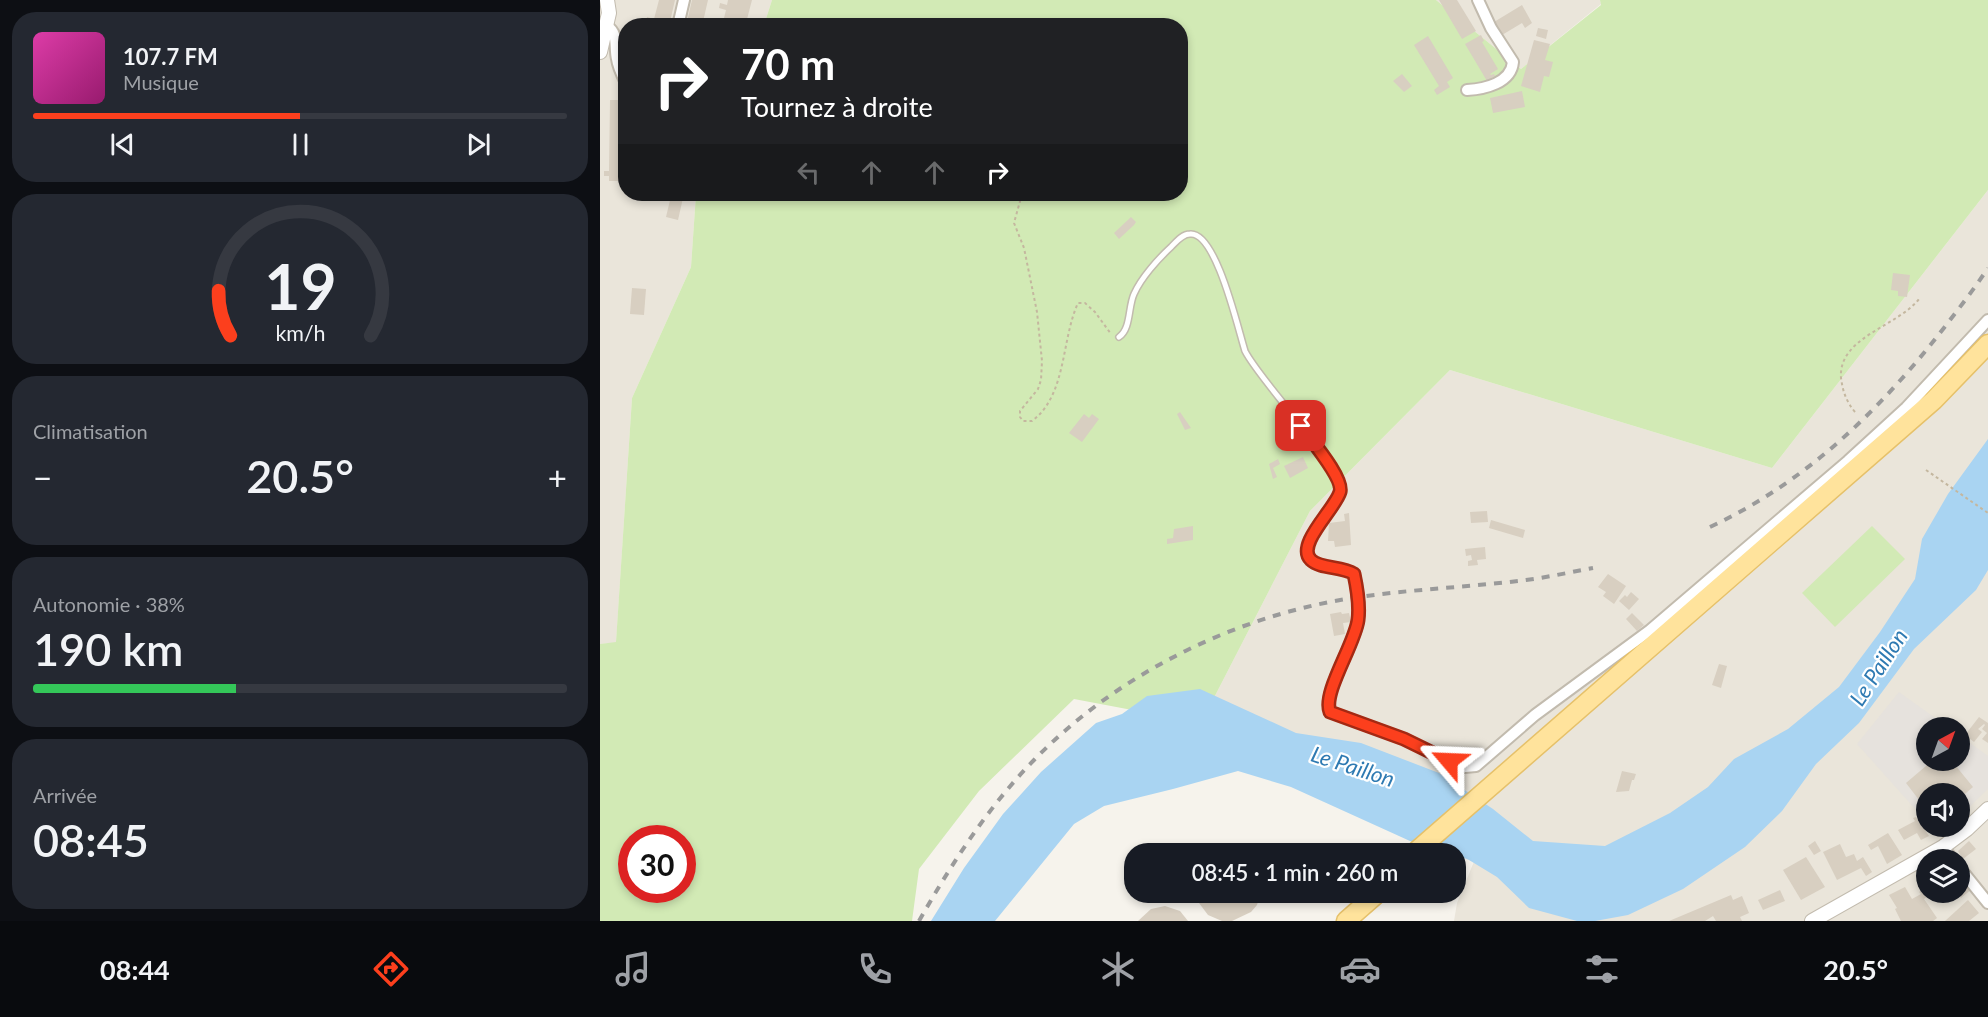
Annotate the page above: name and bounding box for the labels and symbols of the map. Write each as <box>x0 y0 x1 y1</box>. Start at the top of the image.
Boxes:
pin <box>1275 400 1326 451</box>
water label: Le Paillon <box>1843 624 1913 710</box>
north arrow <box>1916 717 1970 771</box>
position arrow <box>1417 729 1481 793</box>
water label: Le Paillon <box>1308 740 1398 792</box>
speed limit sign: 30 <box>618 825 696 903</box>

